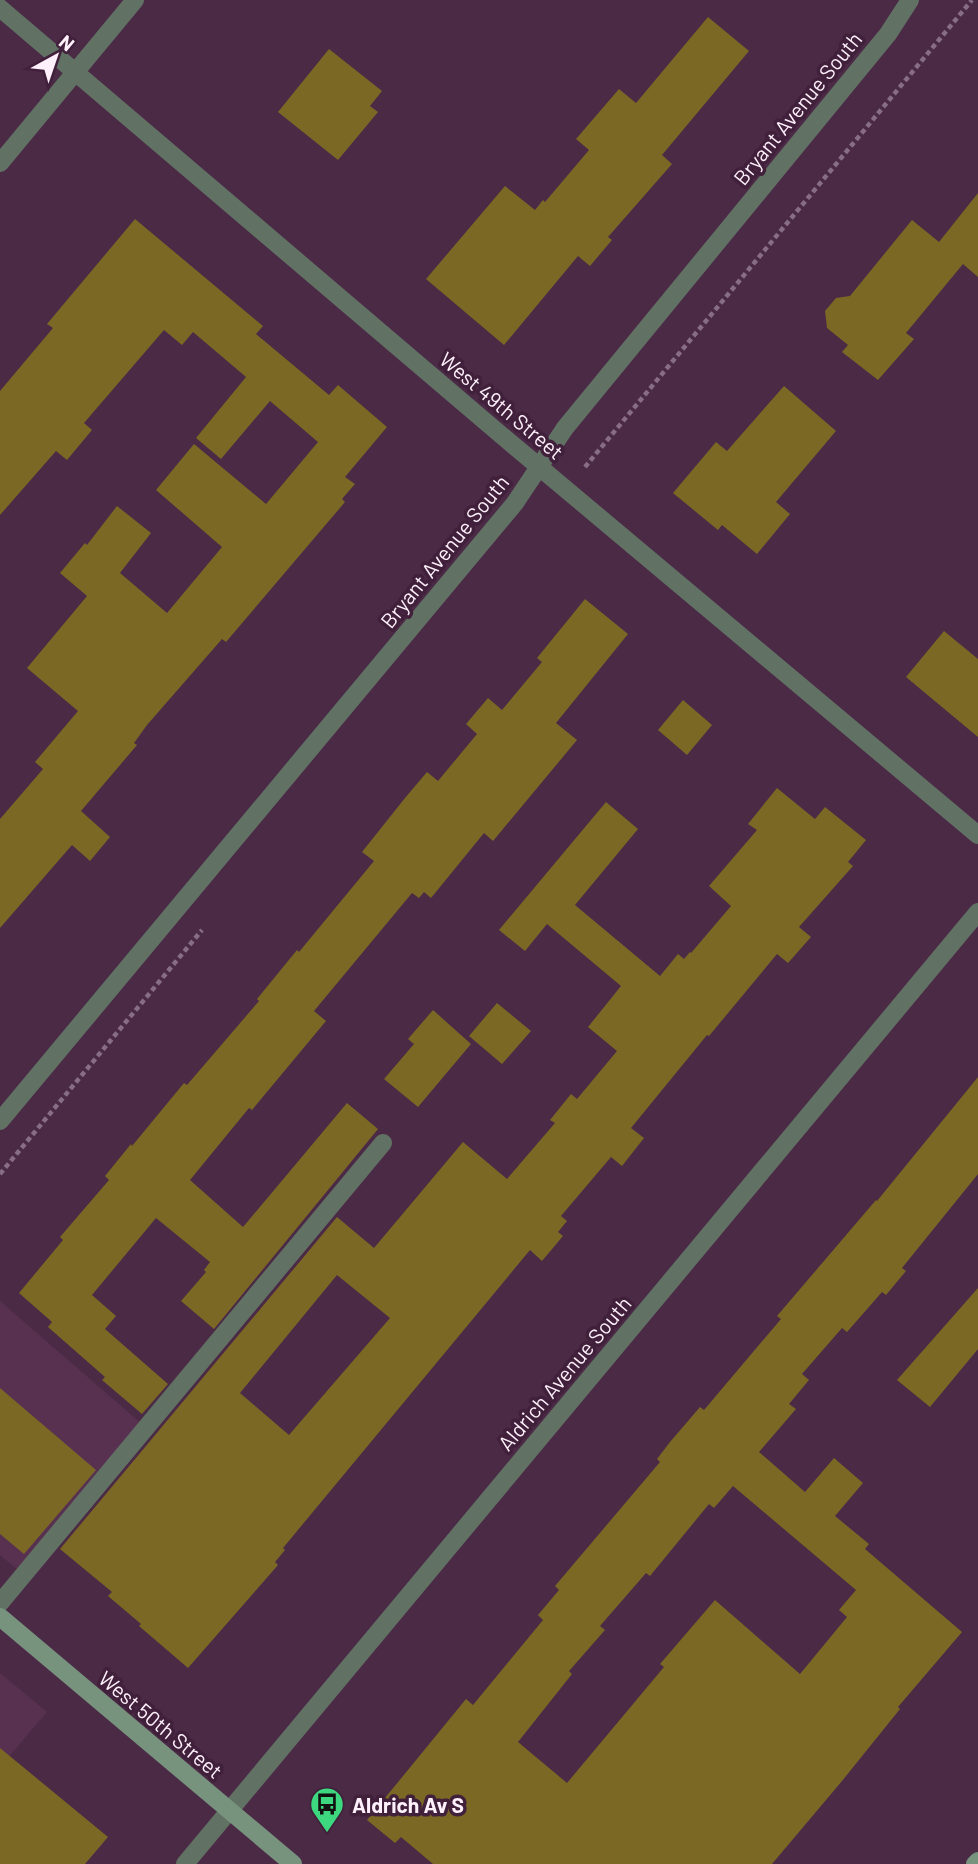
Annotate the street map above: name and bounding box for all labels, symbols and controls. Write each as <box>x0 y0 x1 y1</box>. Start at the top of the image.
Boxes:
north arrow <box>21 21 91 91</box>
street label: Bryant Avenue South <box>728 26 866 190</box>
text: N <box>55 30 79 55</box>
street label: West 49th Street <box>435 346 569 464</box>
street label: Bryant Avenue South <box>375 469 513 633</box>
street label: Aldrich Avenue South <box>492 1291 636 1455</box>
street label: West 50th Street <box>94 1665 228 1783</box>
bus stop icon: Aldrich Av S <box>308 1785 346 1834</box>
place label: Aldrich Av S <box>352 1792 464 1817</box>

